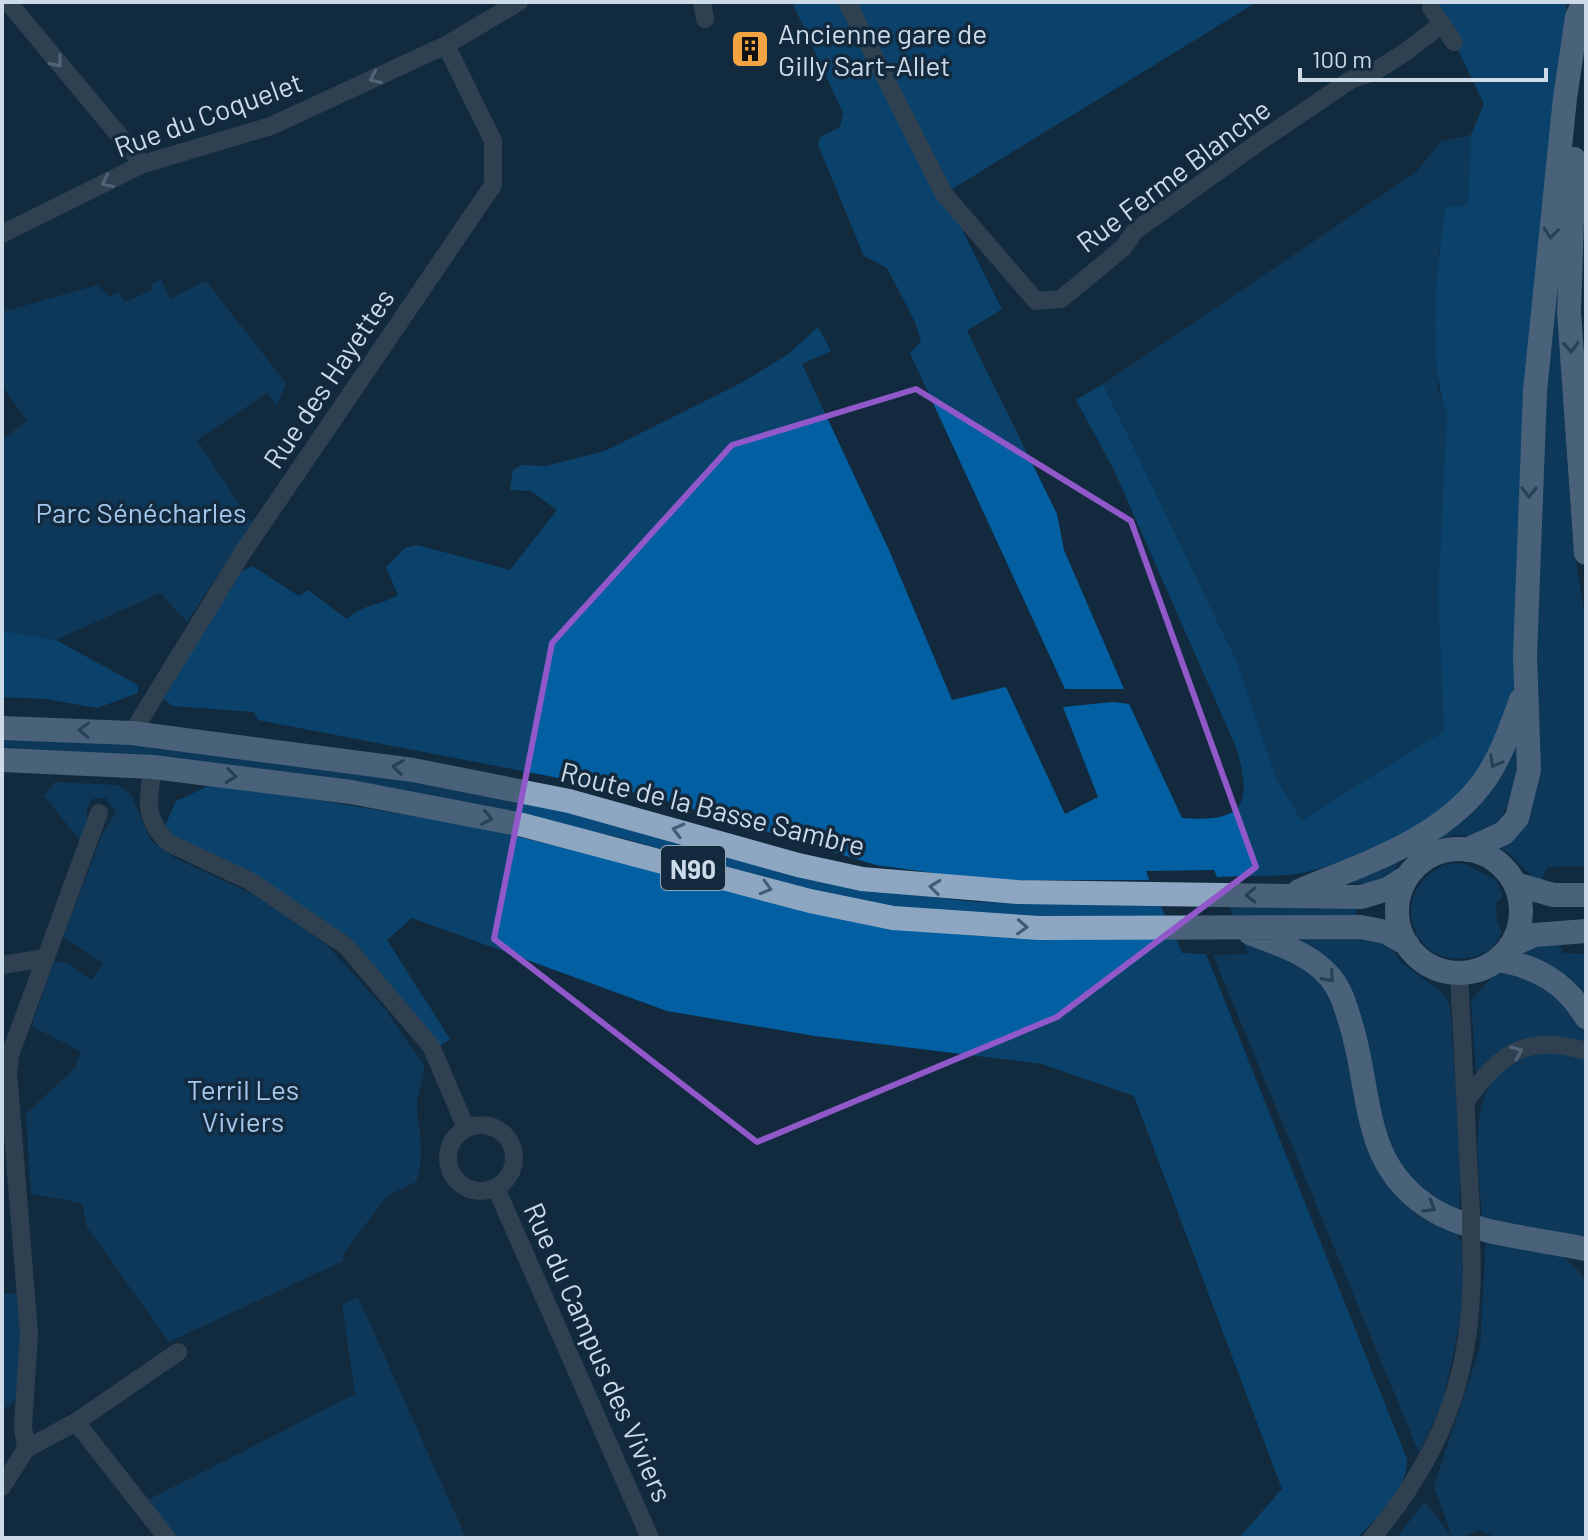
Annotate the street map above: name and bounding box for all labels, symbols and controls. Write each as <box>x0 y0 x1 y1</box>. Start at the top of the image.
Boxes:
place label: Ancienne gare de Gilly Sart-Allet <box>778 16 987 82</box>
building icon: Ancienne gare de Gilly Sart-Allet <box>729 28 771 70</box>
scale bar <box>1300 32 1546 82</box>
text: 100 m <box>1312 44 1372 73</box>
one-way arrow <box>48 53 62 68</box>
street label: Rue du Coquelet <box>109 64 307 164</box>
one-way arrow <box>369 68 383 84</box>
street label: Rue Ferme Blanche <box>1069 91 1277 259</box>
one-way arrow <box>101 172 116 188</box>
one-way arrow <box>1542 227 1559 240</box>
street label: Rue des Hayettes <box>255 282 401 474</box>
one-way arrow <box>1562 341 1579 354</box>
one-way arrow <box>1521 486 1538 499</box>
park label: Parc Sénécharles <box>36 495 246 529</box>
one-way arrow <box>77 722 90 739</box>
one-way arrow <box>1489 753 1505 768</box>
street label: Route de la Basse Sambre <box>557 754 869 862</box>
one-way arrow <box>391 759 404 776</box>
one-way arrow <box>224 767 237 784</box>
one-way arrow <box>480 808 494 825</box>
one-way arrow <box>672 823 686 840</box>
road number: N90 <box>661 846 725 890</box>
one-way arrow <box>759 879 773 895</box>
one-way arrow <box>928 879 941 896</box>
one-way arrow <box>1244 886 1257 903</box>
one-way arrow <box>1016 919 1029 936</box>
one-way arrow <box>1319 968 1334 983</box>
one-way arrow <box>1509 1046 1523 1062</box>
park label: Terril Les Viviers <box>187 1072 299 1138</box>
street label: Rue du Campus des Viviers <box>518 1197 680 1507</box>
one-way arrow <box>1421 1197 1436 1213</box>

